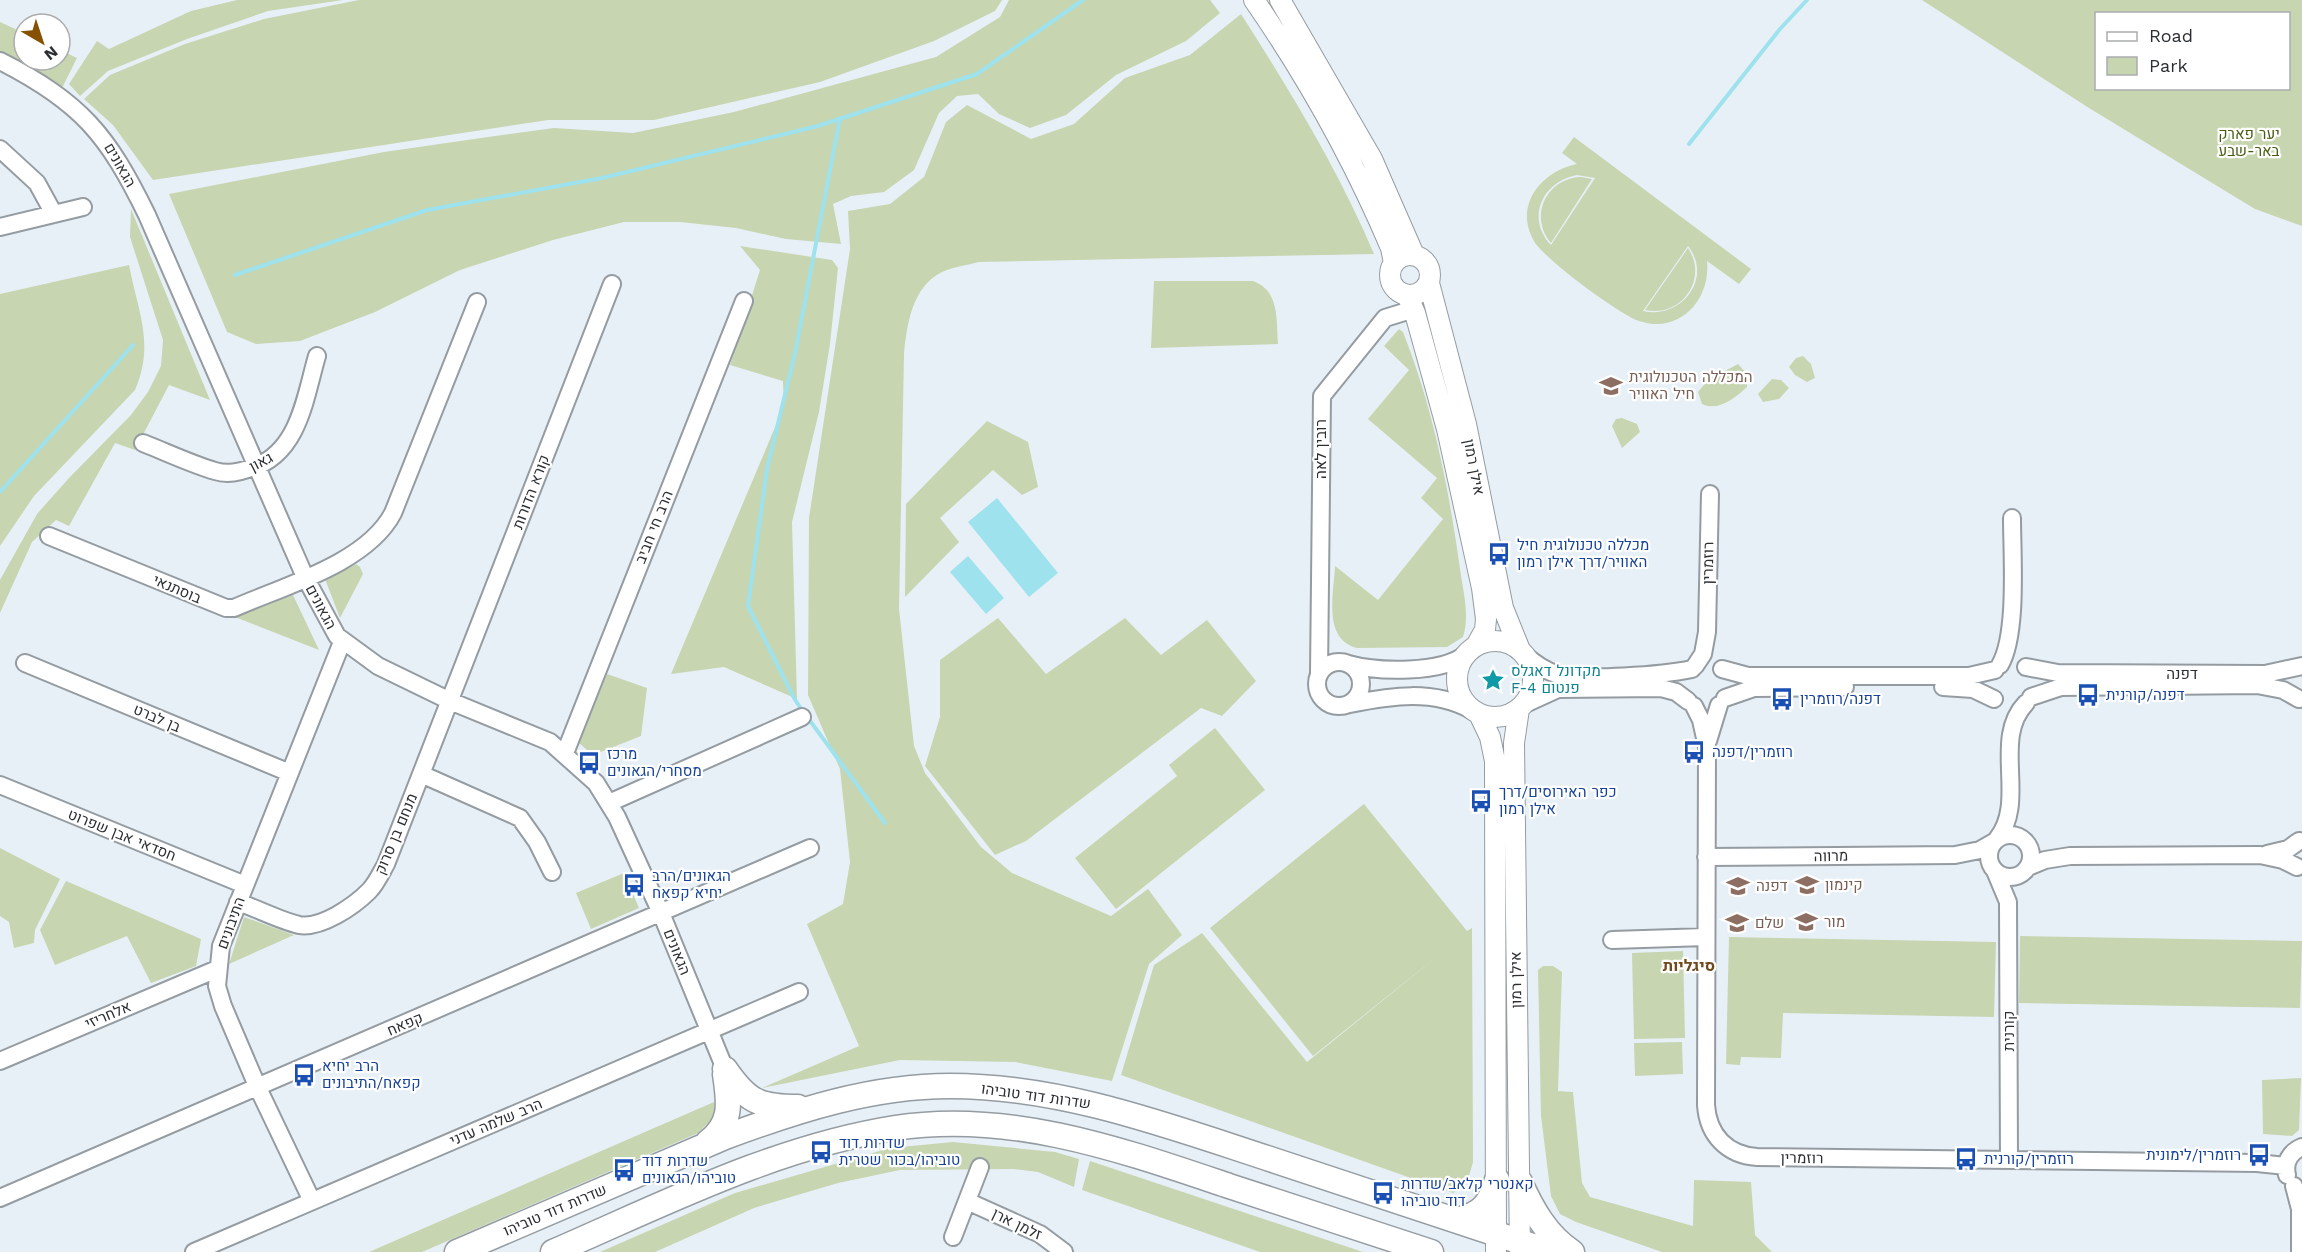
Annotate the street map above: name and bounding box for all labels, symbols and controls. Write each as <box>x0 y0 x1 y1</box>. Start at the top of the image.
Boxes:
north arrow <box>12 12 72 72</box>
legend <box>2095 12 2290 90</box>
text: Road <box>2149 25 2193 46</box>
text: N <box>41 42 62 64</box>
text: Park <box>2149 55 2188 76</box>
park label: יער פארק באר-שבע <box>2218 125 2280 160</box>
street label: הגאונים <box>100 140 140 190</box>
place label: המכללה הטכנולוגית חיל האוויר <box>1629 368 1753 403</box>
school or university icon: המכללה הטכנולוגית חיל האוויר <box>1598 373 1624 399</box>
street label: רובין לאה <box>1312 419 1330 479</box>
street label: אילן רמון <box>1460 437 1488 497</box>
street label: גאון <box>246 448 276 476</box>
street label: קורא הדורות <box>509 452 553 532</box>
street label: הרב חי חביב <box>631 488 677 566</box>
place label: מכללה טכנולוגית חיל האוויר/דרך אילן רמון <box>1517 536 1649 571</box>
bus stop icon: מכללה טכנולוגית חיל האוויר/דרך אילן רמון <box>1486 541 1512 567</box>
street label: רוזמרין <box>1699 541 1717 585</box>
street label: בוסתנאי <box>150 571 204 607</box>
street label: הגאונים <box>302 582 340 632</box>
place label: מקדונל דאגלס F-4 פנטום <box>1511 662 1601 697</box>
street label: דפנה <box>2166 665 2198 683</box>
place icon: מקדונל דאגלס F-4 פנטום <box>1480 667 1506 693</box>
bus stop icon: דפנה/קורנית <box>2075 682 2101 708</box>
bus stop icon: דפנה/רוזמרין <box>1769 686 1795 712</box>
place label: דפנה/קורנית <box>2106 686 2185 704</box>
place label: דפנה/רוזמרין <box>1800 690 1881 708</box>
street label: בן לברט <box>131 700 183 736</box>
bus stop icon: רוזמרין/דפנה <box>1681 739 1707 765</box>
place label: רוזמרין/דפנה <box>1712 743 1793 761</box>
place label: מרכז מסחרי/הגאונים <box>607 745 702 780</box>
bus stop icon: מרכז מסחרי/הגאונים <box>576 750 602 776</box>
place label: כפר האירוסים/דרך אילן רמון <box>1499 783 1616 818</box>
bus stop icon: כפר האירוסים/דרך אילן רמון <box>1468 788 1494 814</box>
street label: מנחם בן סרוק <box>371 791 421 877</box>
street label: חסדאי אבן שפרוט <box>65 805 179 865</box>
street label: מרווה <box>1814 847 1848 865</box>
place label: הגאונים/הרב יחיא קפאח <box>652 867 731 902</box>
bus stop icon: הגאונים/הרב יחיא קפאח <box>621 872 647 898</box>
school or university icon: קינמון <box>1794 872 1820 898</box>
school or university icon: דפנה <box>1725 873 1751 899</box>
place label: קינמון <box>1825 876 1863 894</box>
place label: דפנה <box>1756 877 1788 895</box>
street label: התיבונים <box>213 894 249 952</box>
school or university icon: מור <box>1793 909 1819 935</box>
school or university icon: שלם <box>1724 910 1750 936</box>
place label: מור <box>1824 913 1845 931</box>
place label: שלם <box>1755 914 1784 932</box>
street label: הגאונים <box>660 926 694 978</box>
street label: אילן רמון <box>1507 951 1525 1009</box>
district label: סיגליות <box>1663 956 1715 975</box>
street label: אלחריזי <box>82 997 134 1033</box>
street label: קפאח <box>384 1008 426 1040</box>
street label: קורנית <box>2000 1011 2018 1051</box>
place label: הרב יחיא קפאח/התיבונים <box>322 1057 421 1092</box>
bus stop icon: הרב יחיא קפאח/התיבונים <box>291 1062 317 1088</box>
street label: שדרות דוד טוביהו <box>980 1079 1092 1113</box>
street label: הרב שלמה עדני <box>447 1094 545 1150</box>
place label: שדרות דוד טוביהו/בכור שטרית <box>839 1134 960 1169</box>
bus stop icon: שדרות דוד טוביהו/בכור שטרית <box>808 1139 834 1165</box>
bus stop icon: רוזמרין/לימונית <box>2246 1142 2272 1168</box>
bus stop icon: רוזמרין/קורנית <box>1953 1146 1979 1172</box>
place label: רוזמרין/לימונית <box>2146 1146 2241 1164</box>
street label: רוזמרין <box>1780 1149 1824 1167</box>
place label: רוזמרין/קורנית <box>1984 1150 2074 1168</box>
place label: שדרות דוד טוביהו/הגאונים <box>642 1152 736 1187</box>
bus stop icon: שדרות דוד טוביהו/הגאונים <box>611 1157 637 1183</box>
place label: קאנטרי קלאב/שדרות דוד טוביהו <box>1401 1175 1534 1210</box>
street label: שדרות דוד טוביהו <box>501 1180 609 1240</box>
bus stop icon: קאנטרי קלאב/שדרות דוד טוביהו <box>1370 1180 1396 1206</box>
street label: זלמן ארן <box>989 1204 1045 1244</box>

